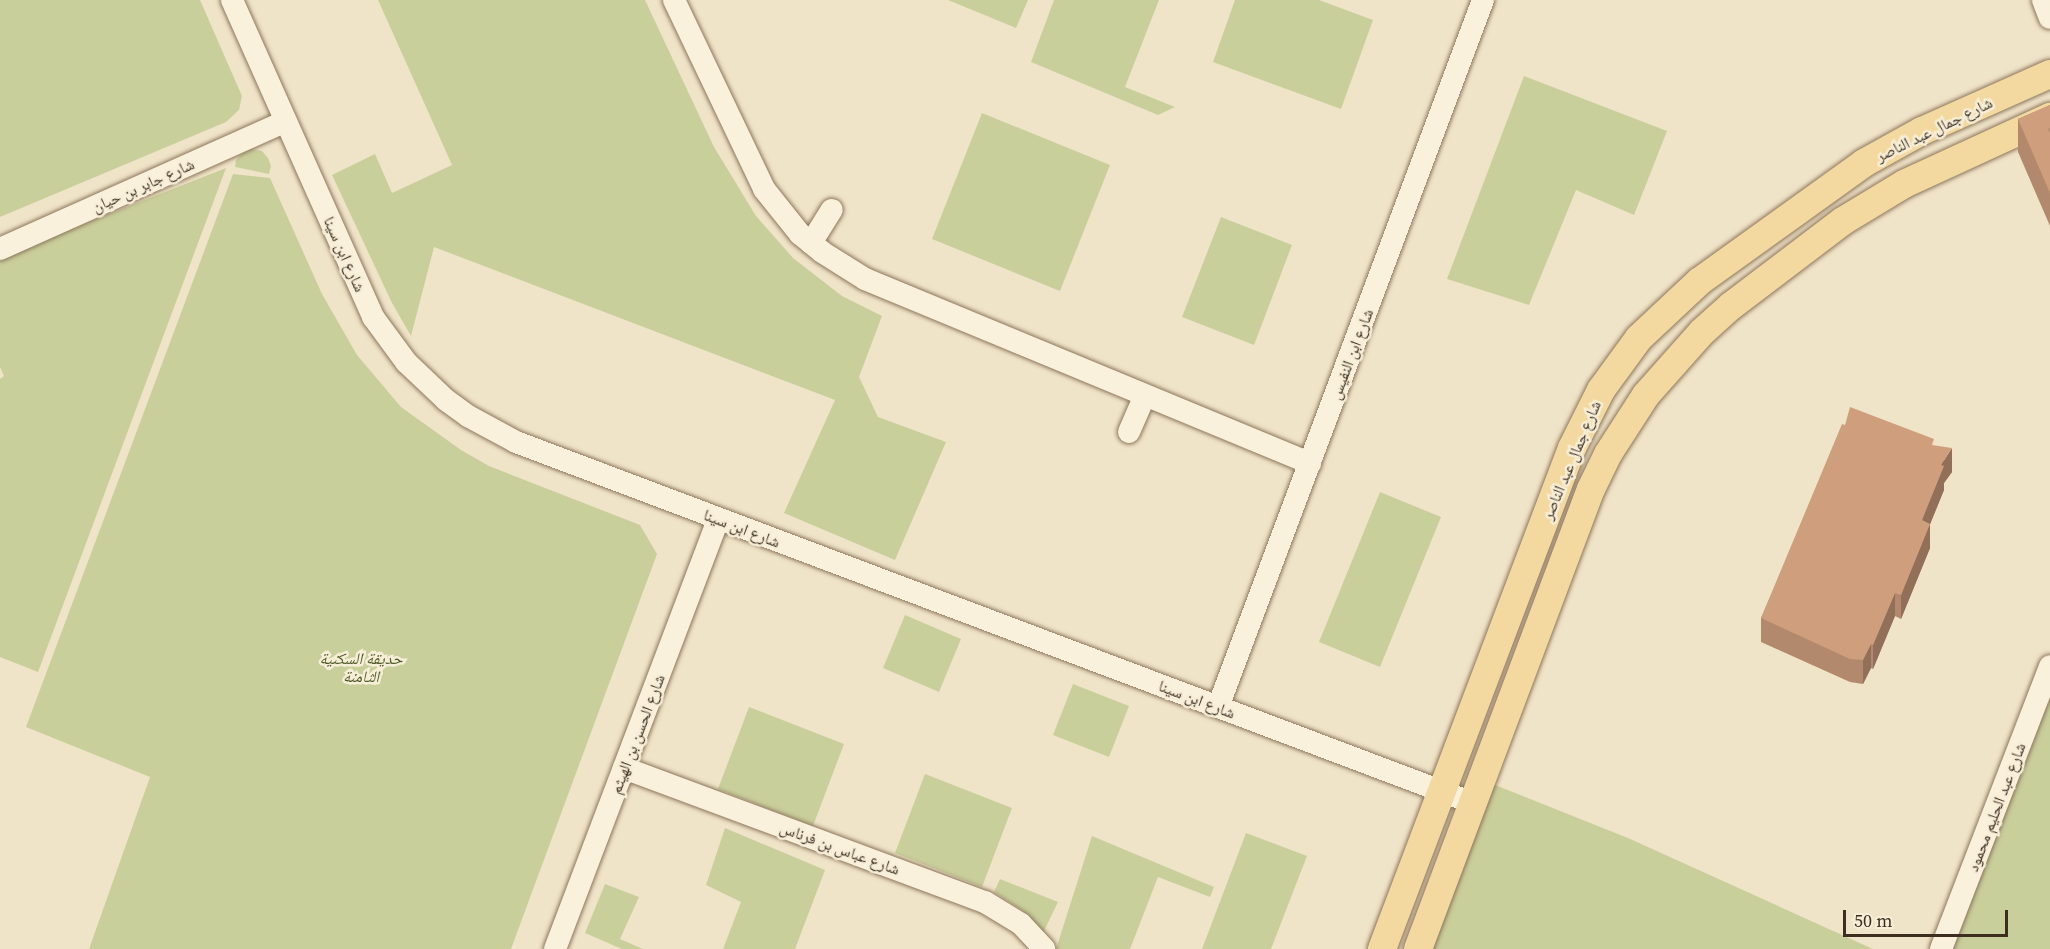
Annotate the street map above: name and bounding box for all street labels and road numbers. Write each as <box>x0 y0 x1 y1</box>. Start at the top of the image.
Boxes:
street label: شارع جمال عبد الناصر <box>1873 92 1995 166</box>
street label: شارع جابر بن حيان <box>89 154 197 216</box>
street label: شارع ابن سينا <box>320 213 370 295</box>
street label: شارع ابن النفيس <box>1325 306 1377 402</box>
street label: شارع جمال عبد الناصر <box>1537 398 1605 522</box>
street label: شارع ابن سينا <box>701 505 783 551</box>
street label: شارع الحسن بن الهيثم <box>605 672 669 796</box>
street label: شارع ابن سينا <box>1156 676 1238 722</box>
street label: شارع عبد الحليم محمود <box>1963 740 2029 874</box>
street label: شارع عباس بن فرناس <box>777 817 903 879</box>

